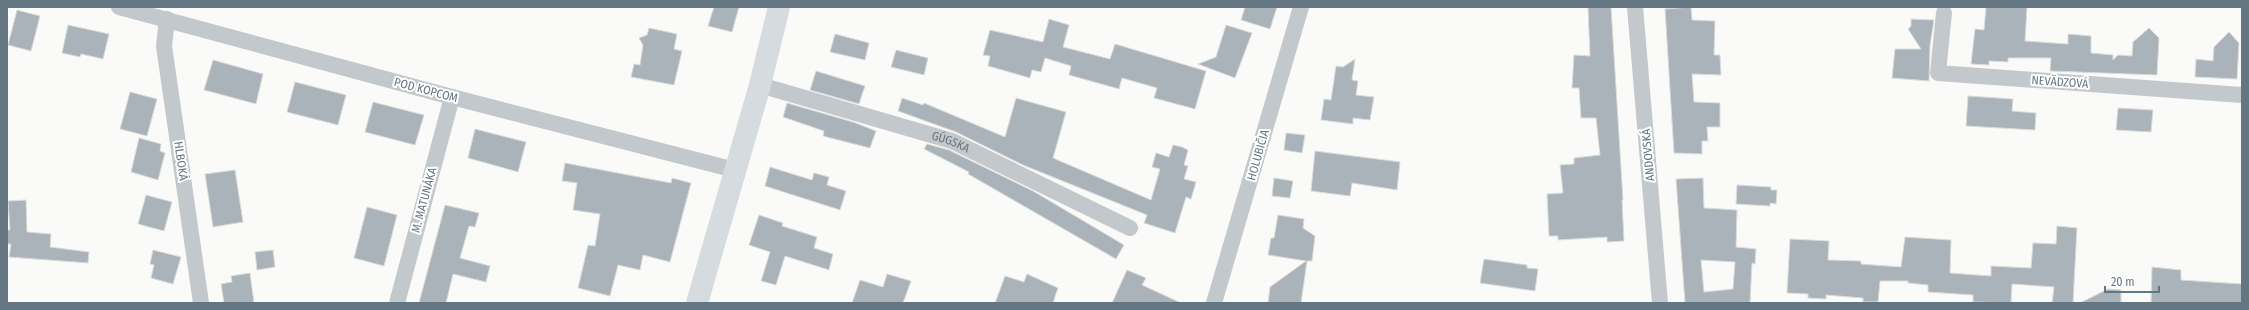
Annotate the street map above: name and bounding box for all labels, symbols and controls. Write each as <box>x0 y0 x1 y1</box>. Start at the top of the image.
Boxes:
street label: NEVÄDZOVÁ <box>2031 72 2090 91</box>
street label: POD KOPCOM <box>393 75 459 105</box>
street label: HOLUBIČIA <box>1243 127 1272 182</box>
street label: GÚGSKA <box>930 128 973 156</box>
street label: ANDOVSKÁ <box>1638 128 1657 182</box>
street label: HLBOKÁ <box>171 140 192 182</box>
street label: M. MATUNÁKA <box>408 165 440 234</box>
scale bar <box>2105 268 2159 294</box>
text: 20 m <box>2111 275 2135 289</box>

